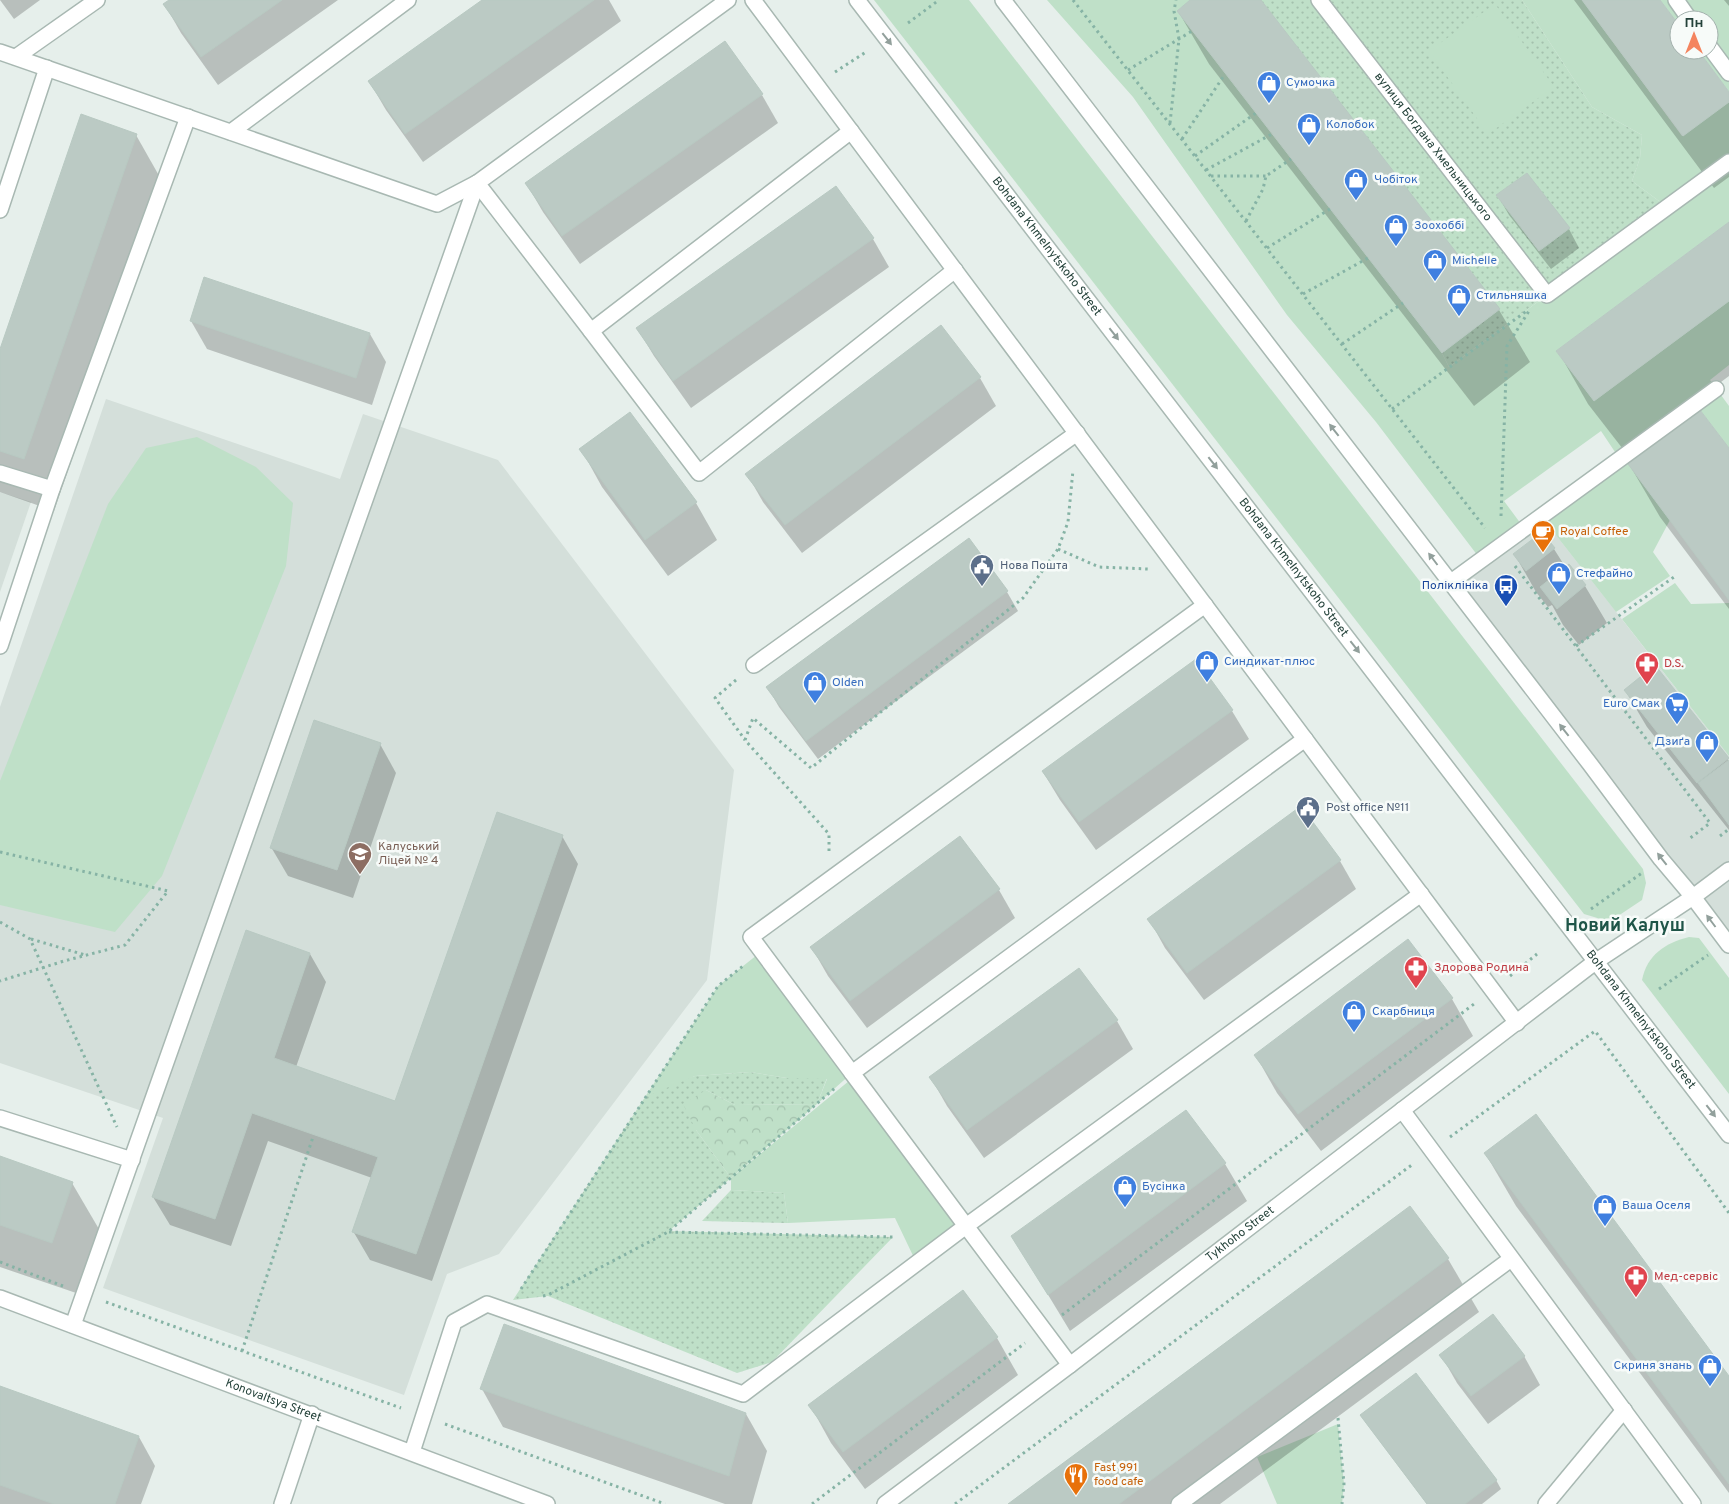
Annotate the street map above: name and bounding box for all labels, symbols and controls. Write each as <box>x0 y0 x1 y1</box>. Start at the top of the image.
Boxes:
north arrow <box>1669 10 1719 60</box>
text: Пн <box>1685 15 1703 32</box>
one-way arrow <box>882 32 893 45</box>
shop icon: Сумочка <box>1256 70 1282 104</box>
street label: вулиця Богдана Хмельницького <box>1370 70 1495 225</box>
place label: Сумочка <box>1286 75 1335 91</box>
shop icon: Колобок <box>1296 112 1322 146</box>
place label: Колобок <box>1326 117 1375 133</box>
shop icon: Чобіток <box>1343 167 1369 201</box>
place label: Чобіток <box>1374 172 1418 188</box>
street label: Bohdana Khmelnytskoho Street <box>988 174 1105 319</box>
shop icon: Зоохоббі <box>1383 213 1409 247</box>
place label: Зоохоббі <box>1414 218 1464 234</box>
shop icon: Michelle <box>1422 248 1448 282</box>
place label: Michelle <box>1452 253 1497 269</box>
shop icon: Стильняшка <box>1446 283 1472 317</box>
place label: Стильняшка <box>1476 288 1547 304</box>
one-way arrow <box>1109 327 1119 341</box>
one-way arrow <box>1329 423 1339 437</box>
one-way arrow <box>1208 456 1218 470</box>
street label: Bohdana Khmelnytskoho Street <box>1235 495 1352 641</box>
cafe icon: Royal Coffee <box>1530 519 1556 553</box>
place label: Royal Coffee <box>1560 524 1628 540</box>
one-way arrow <box>1428 552 1438 566</box>
public building icon: Нова Пошта <box>969 553 995 587</box>
place label: Нова Пошта <box>1000 558 1068 574</box>
shop icon: Стефайно <box>1546 561 1572 595</box>
place label: Стефайно <box>1576 566 1633 582</box>
bus stop icon: Поліклініка <box>1493 573 1519 607</box>
place label: Поліклініка <box>1422 578 1488 594</box>
one-way arrow <box>1349 640 1360 653</box>
shop icon: Синдикат-плюс <box>1194 649 1220 683</box>
pharmacy icon: D.S. <box>1634 651 1660 685</box>
place label: Синдикат-плюс <box>1224 654 1315 670</box>
place label: D.S. <box>1664 656 1684 672</box>
shop icon: Olden <box>802 670 828 704</box>
place label: Olden <box>832 675 864 691</box>
supermarket icon: Euro Смак <box>1664 691 1690 725</box>
place label: Euro Смак <box>1603 696 1660 712</box>
one-way arrow <box>1559 723 1569 736</box>
shop icon: Дзиґа <box>1694 729 1720 763</box>
place label: Дзиґа <box>1655 734 1690 750</box>
public building icon: Post office №11 <box>1295 795 1321 829</box>
place label: Post office №11 <box>1326 800 1409 816</box>
place label: Калуський Ліцей № 4 <box>378 839 439 869</box>
school or university icon: Калуський Ліцей № 4 <box>347 841 373 875</box>
one-way arrow <box>1656 853 1667 866</box>
one-way arrow <box>1706 914 1716 928</box>
district label: Новий Калуш <box>1565 915 1685 938</box>
street label: Bohdana Khmelnytskoho Street <box>1582 947 1699 1093</box>
pharmacy icon: Здорова Родина <box>1403 955 1429 989</box>
place label: Здорова Родина <box>1434 960 1529 976</box>
shop icon: Скарбниця <box>1341 999 1367 1033</box>
place label: Скарбниця <box>1372 1004 1435 1020</box>
one-way arrow <box>1705 1104 1716 1117</box>
shop icon: Бусінка <box>1112 1174 1138 1208</box>
place label: Бусінка <box>1142 1179 1185 1195</box>
shop icon: Ваша Оселя <box>1592 1193 1618 1227</box>
place label: Ваша Оселя <box>1622 1198 1691 1214</box>
street label: Tykhoho Street <box>1203 1203 1278 1266</box>
pharmacy icon: Мед-сервіс <box>1623 1264 1649 1298</box>
place label: Мед-сервіс <box>1654 1269 1718 1285</box>
shop icon: Скриня знань <box>1697 1353 1723 1387</box>
place label: Скриня знань <box>1613 1358 1692 1374</box>
street label: Konovaltsya Street <box>223 1376 324 1426</box>
place label: Fast 991 food cafe <box>1094 1460 1143 1490</box>
restaurant icon: Fast 991 food cafe <box>1063 1462 1089 1496</box>

